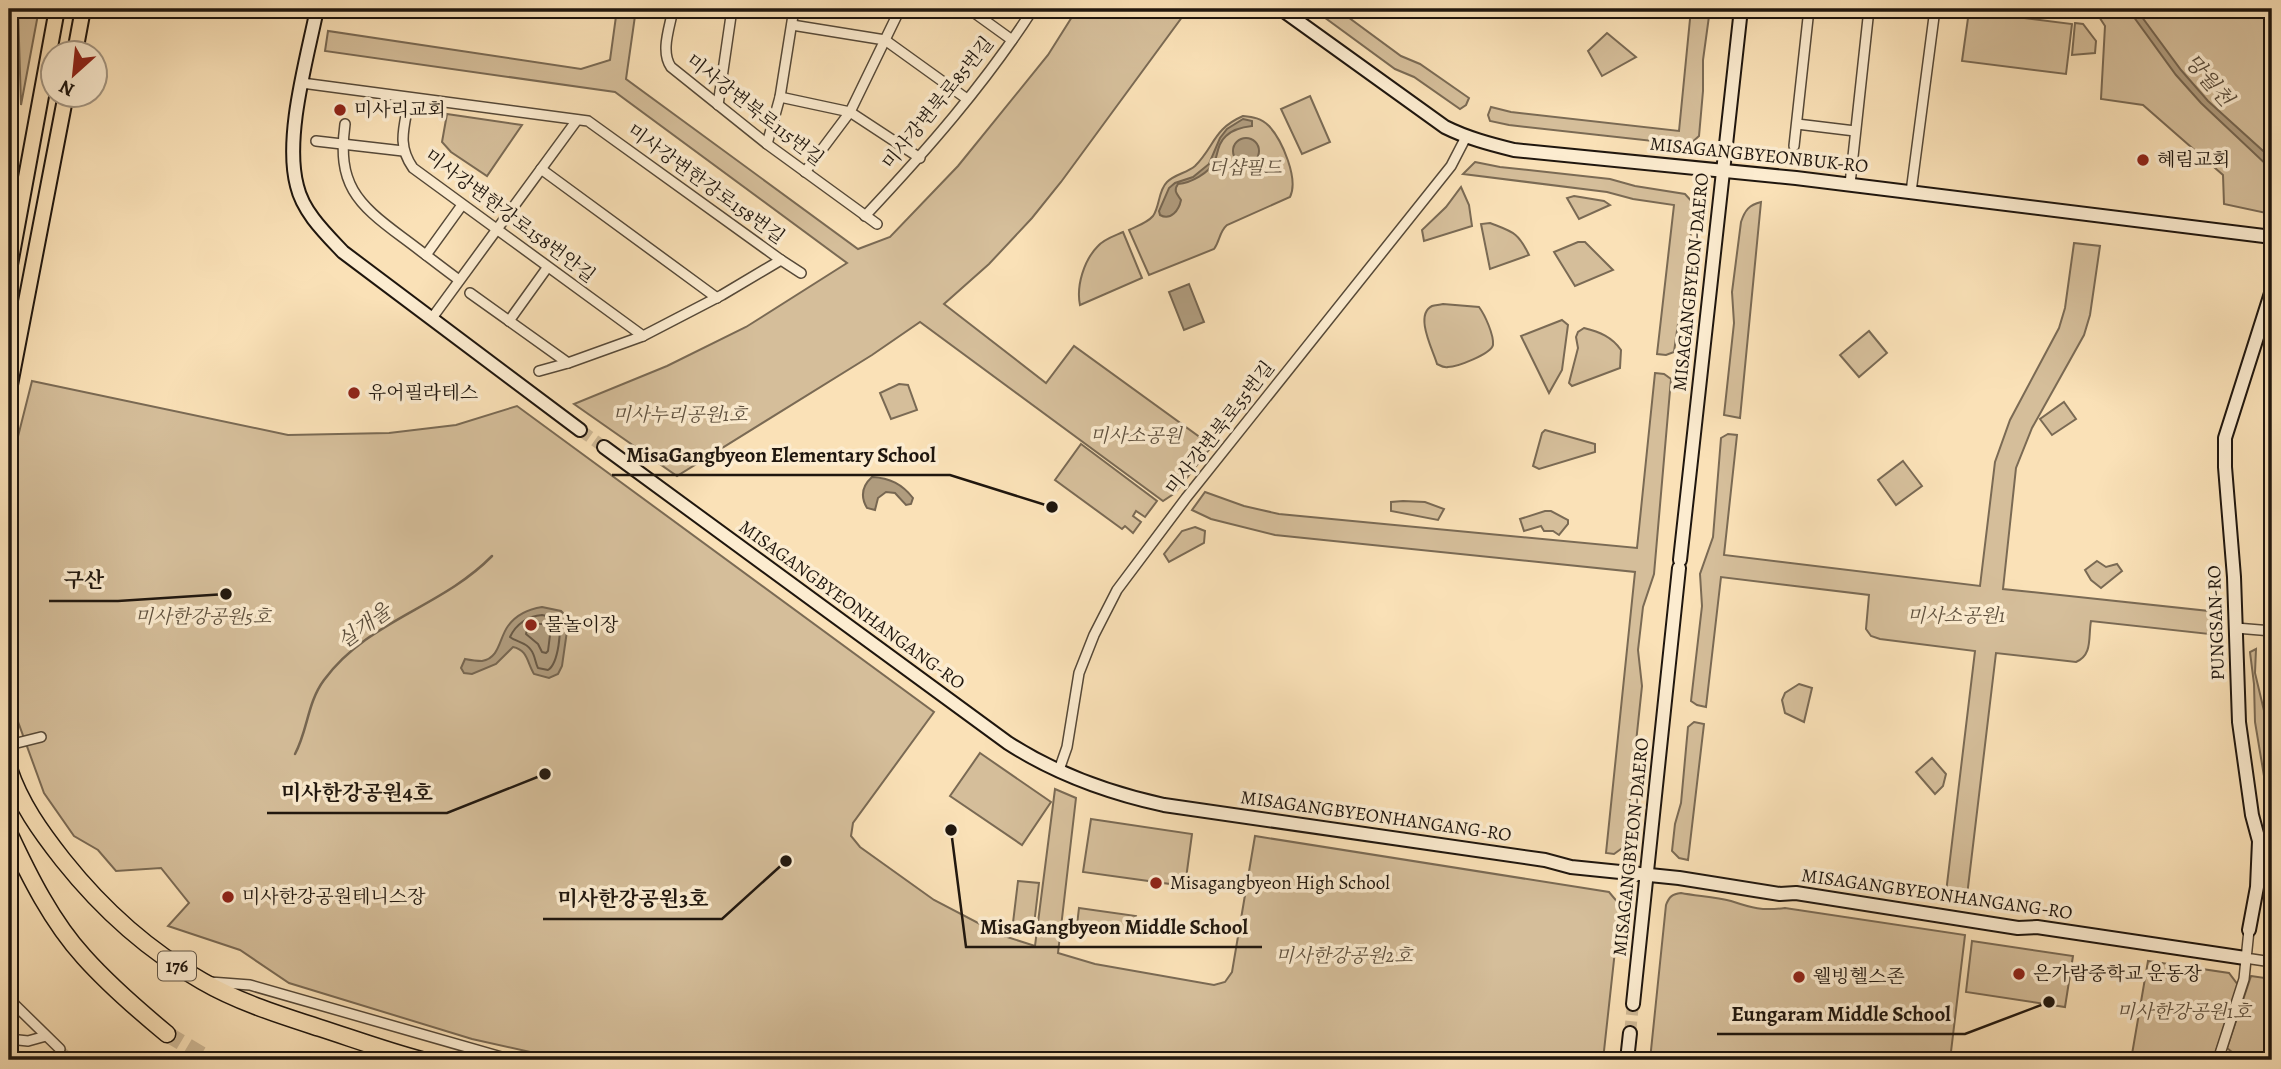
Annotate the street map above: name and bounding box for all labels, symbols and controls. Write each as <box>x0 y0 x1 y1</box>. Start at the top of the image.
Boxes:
street label: 미사강변북로85번길 <box>876 31 1000 175</box>
north arrow <box>38 38 108 108</box>
street label: 미사강변북로115번길 <box>681 48 829 172</box>
water label: 망월천 <box>2178 48 2241 113</box>
text: N <box>55 73 79 103</box>
place label: 미사리교회 <box>354 97 446 123</box>
marker: 미사리교회 <box>332 102 348 118</box>
street label: 미사강변한강로158번길 <box>622 118 790 250</box>
street label: MISAGANGBYEONBUK-RO <box>1648 131 1870 179</box>
street label: 미사강변한강로158번안길 <box>419 143 601 289</box>
place label: 혜림교회 <box>2157 147 2230 173</box>
marker: 혜림교회 <box>2135 152 2151 168</box>
park label: 더샵필드 <box>1208 155 1282 181</box>
street label: MISAGANGBYEON-DAERO <box>1667 172 1715 392</box>
street label: 미사강변북로55번길 <box>1160 356 1280 500</box>
place label: 유어필라테스 <box>368 380 478 406</box>
marker: 유어필라테스 <box>346 385 362 401</box>
park label: 미사누리공원1호 <box>613 402 749 428</box>
park label: 미사소공원 <box>1090 423 1184 449</box>
callout: MisaGangbyeon Elementary School <box>612 433 950 475</box>
text: MisaGangbyeon Elementary School <box>626 441 936 469</box>
street label: MISAGANGBYEONHANGANG-RO <box>734 514 970 696</box>
callout: 구산 <box>49 559 118 601</box>
street label: PUNGSAN-RO <box>2201 565 2231 681</box>
text: 구산 <box>64 566 105 594</box>
water label: 실개울 <box>331 595 399 655</box>
park label: 미사소공원1 <box>1907 603 2005 629</box>
park label: 미사한강공원5호 <box>135 604 273 630</box>
place label: 물놀이장 <box>545 612 619 638</box>
marker: 물놀이장 <box>523 617 539 633</box>
street label: MISAGANGBYEON-DAERO <box>1607 737 1655 957</box>
callout: 미사한강공원4호 <box>267 771 447 813</box>
text: 미사한강공원4호 <box>281 779 433 807</box>
street label: MISAGANGBYEONHANGANG-RO <box>1239 784 1513 848</box>
street label: MISAGANGBYEONHANGANG-RO <box>1800 862 2074 926</box>
place label: Misagangbyeon High School <box>1170 870 1390 896</box>
marker: Misagangbyeon High School <box>1148 875 1164 891</box>
callout: 미사한강공원3호 <box>543 877 722 919</box>
place label: 미사한강공원테니스장 <box>242 884 426 910</box>
text: 미사한강공원3호 <box>557 885 709 913</box>
marker: 미사한강공원테니스장 <box>220 889 236 905</box>
callout: MisaGangbyeon Middle School <box>966 905 1262 947</box>
text: MisaGangbyeon Middle School <box>980 913 1249 941</box>
park label: 미사한강공원2호 <box>1275 943 1414 969</box>
road number: 176 <box>158 951 196 981</box>
place label: 은가람중학교 운동장 <box>2033 961 2203 987</box>
place label: 웰빙헬스존 <box>1813 964 1905 990</box>
marker: 은가람중학교 운동장 <box>2011 966 2027 982</box>
marker: 웰빙헬스존 <box>1791 969 1807 985</box>
callout: Eungaram Middle School <box>1717 992 1965 1034</box>
park label: 미사한강공원1호 <box>2117 999 2253 1025</box>
text: Eungaram Middle School <box>1731 1000 1951 1028</box>

